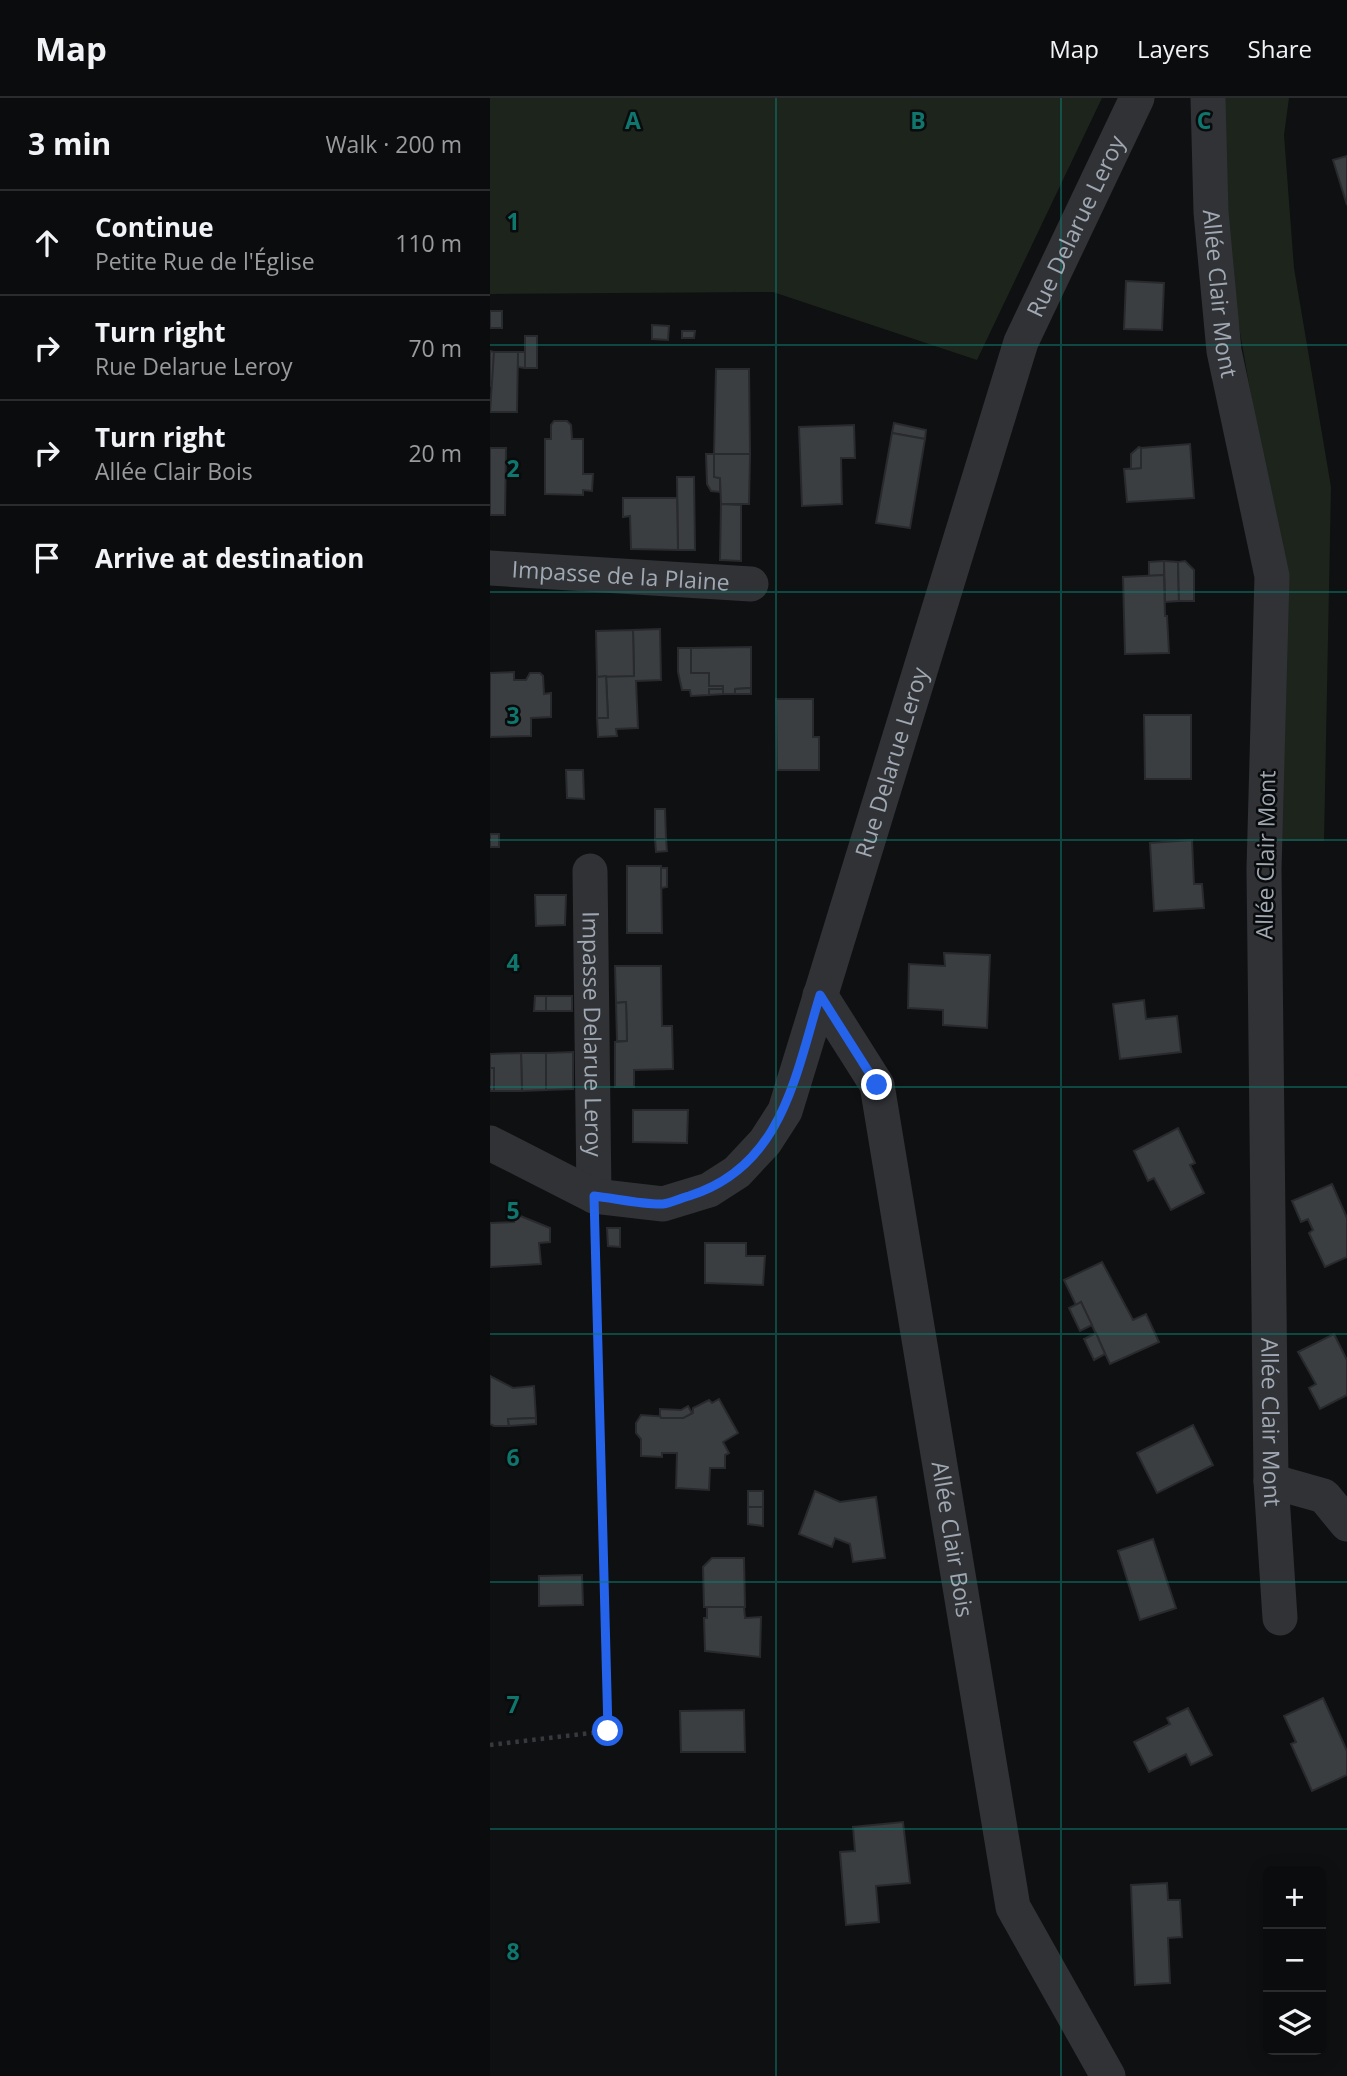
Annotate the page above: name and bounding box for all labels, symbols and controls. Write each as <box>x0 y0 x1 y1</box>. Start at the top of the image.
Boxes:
text: Map <box>35 26 107 71</box>
text: Map <box>1049 32 1099 65</box>
text: Layers <box>1137 32 1210 65</box>
text: Share <box>1248 32 1312 65</box>
text: A <box>625 104 641 136</box>
text: B <box>910 104 926 136</box>
text: C <box>1197 104 1211 136</box>
text: 3 min <box>28 123 111 164</box>
text: Walk · 200 m <box>325 128 462 160</box>
street label: Rue Delarue Leroy <box>1018 129 1132 322</box>
text: 1 <box>506 205 520 237</box>
street label: Allée Clair Mont <box>1196 208 1246 380</box>
text: Continue <box>95 209 214 245</box>
icon: ahead <box>28 224 66 262</box>
text: 110 m <box>395 227 462 259</box>
text: Petite Rue de l'Église <box>95 245 315 277</box>
text: Turn right <box>95 314 226 350</box>
icon: right <box>28 329 66 367</box>
text: 70 m <box>408 332 462 364</box>
text: Rue Delarue Leroy <box>95 350 292 382</box>
text: Turn right <box>95 419 226 455</box>
icon: right <box>28 434 66 472</box>
text: 20 m <box>408 437 462 469</box>
text: 2 <box>506 452 520 484</box>
text: Allée Clair Bois <box>95 455 253 487</box>
icon: arrive <box>28 539 66 577</box>
text: Arrive at destination <box>95 540 364 576</box>
street label: Impasse de la Plaine <box>511 552 731 598</box>
street label: Rue Delarue Leroy <box>847 663 935 861</box>
text: 3 <box>506 699 520 731</box>
street label: Allée Clair Mont <box>1248 770 1282 940</box>
street label: Impasse Delarue Leroy <box>575 911 611 1158</box>
text: 4 <box>506 946 520 978</box>
route end <box>861 1069 892 1100</box>
text: 5 <box>506 1194 520 1226</box>
street label: Allée Clair Mont <box>1254 1337 1290 1508</box>
text: 6 <box>506 1441 520 1473</box>
street label: Allée Clair Bois <box>924 1459 982 1620</box>
text: 7 <box>506 1688 520 1720</box>
route start <box>592 1715 623 1746</box>
map controls <box>1263 1866 1326 2055</box>
button: + <box>1263 1866 1326 1929</box>
button: − <box>1263 1929 1326 1992</box>
text: 8 <box>506 1935 520 1967</box>
button: layers <box>1263 1992 1326 2055</box>

